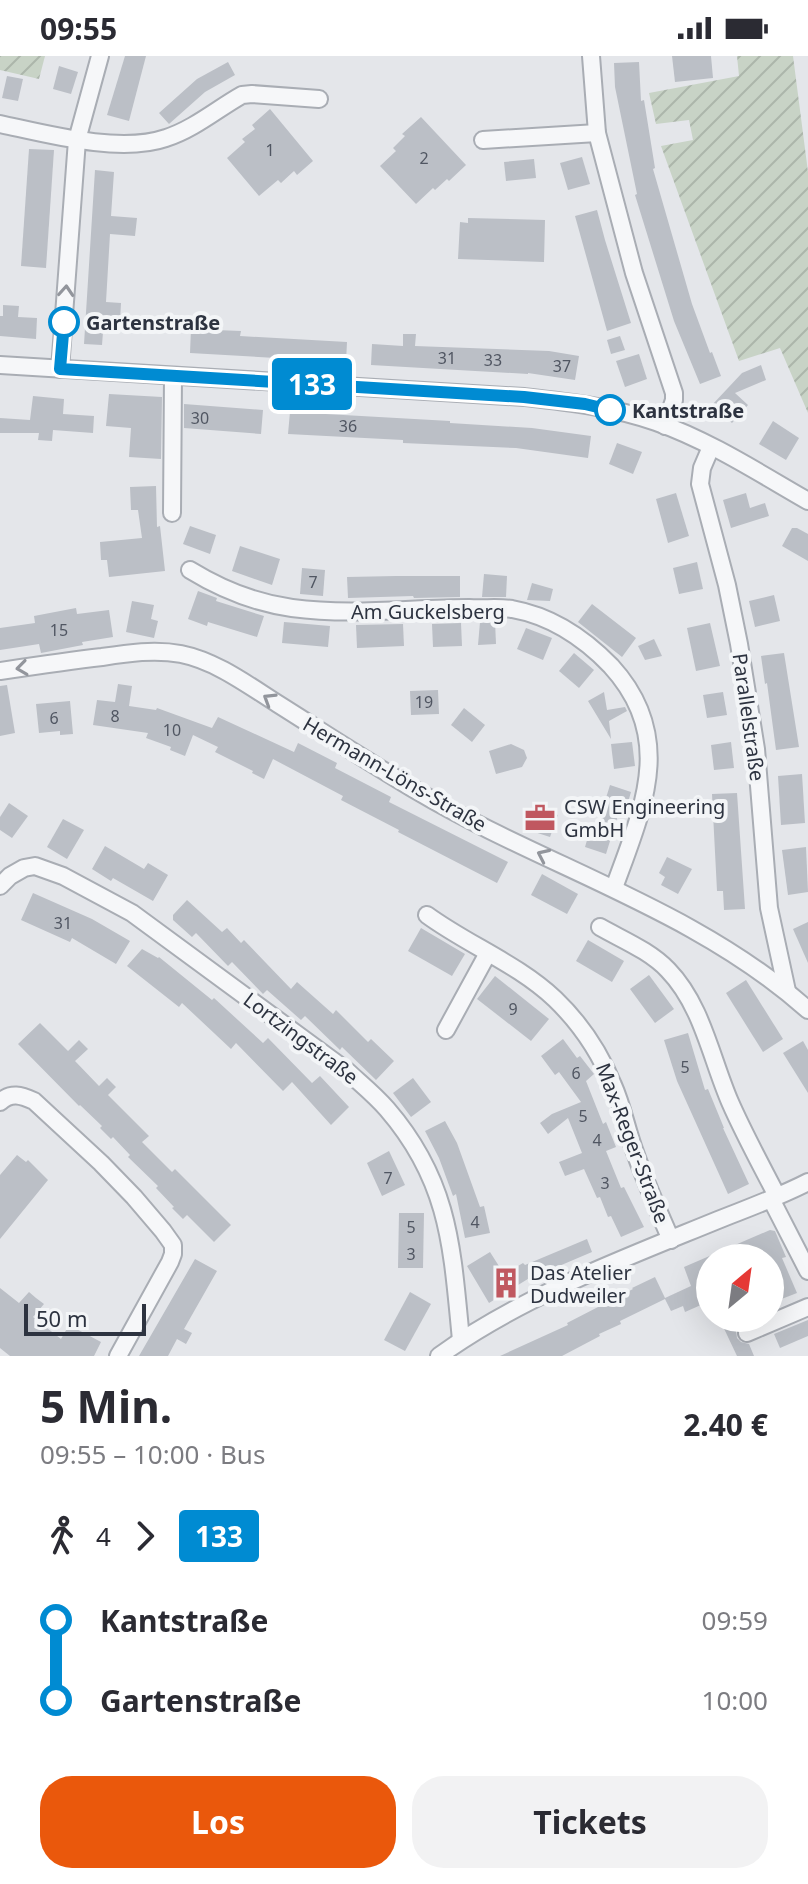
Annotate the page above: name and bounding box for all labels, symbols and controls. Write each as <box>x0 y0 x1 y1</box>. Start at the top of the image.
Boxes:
text: 09:55 <box>40 8 117 49</box>
house number: 1 <box>265 139 275 161</box>
house number: 2 <box>419 147 429 169</box>
one-way arrow <box>57 284 74 297</box>
marker: Gartenstraße <box>49 307 79 337</box>
place label: Gartenstraße <box>86 309 220 336</box>
house number: 31 <box>438 347 456 369</box>
house number: 33 <box>484 349 502 371</box>
house number: 37 <box>553 355 571 377</box>
line badge: 133 <box>266 358 358 410</box>
text: 133 <box>288 365 336 403</box>
marker: Kantstraße <box>595 395 625 425</box>
place label: Kantstraße <box>632 397 744 424</box>
house number: 30 <box>191 407 209 429</box>
house number: 36 <box>339 415 357 437</box>
house number: 7 <box>308 571 318 593</box>
street label: Am Guckelsberg <box>351 598 505 625</box>
house number: 15 <box>50 619 68 641</box>
street label: Parallelstraße <box>727 651 771 783</box>
one-way arrow <box>15 659 28 676</box>
house number: 19 <box>415 691 433 713</box>
one-way arrow <box>264 693 278 708</box>
house number: 8 <box>110 705 120 727</box>
house number: 6 <box>49 707 59 729</box>
street label: Hermann-Löns-Straße <box>298 710 492 838</box>
house number: 10 <box>163 719 181 741</box>
place label: CSW Engineering GmbH <box>564 793 725 843</box>
office icon: CSW Engineering GmbH <box>523 801 557 835</box>
one-way arrow <box>537 849 552 865</box>
house number: 31 <box>54 912 72 934</box>
street label: Lortzingstraße <box>238 986 364 1090</box>
house number: 9 <box>508 998 518 1020</box>
house number: 5 <box>680 1056 690 1078</box>
street label: Max-Reger-Straße <box>590 1059 676 1227</box>
house number: 6 <box>571 1062 581 1084</box>
house number: 5 <box>578 1105 588 1127</box>
house number: 4 <box>592 1129 602 1151</box>
house number: 7 <box>383 1167 393 1189</box>
house number: 3 <box>600 1172 610 1194</box>
house number: 4 <box>470 1211 480 1233</box>
house number: 5 <box>406 1216 416 1238</box>
house number: 3 <box>406 1243 416 1265</box>
north arrow <box>696 1244 784 1332</box>
map controls <box>696 1244 784 1332</box>
place label: Das Atelier Dudweiler <box>530 1259 632 1309</box>
building icon: Das Atelier Dudweiler <box>489 1266 523 1300</box>
scale bar <box>24 1300 146 1336</box>
text: 50 m <box>36 1303 87 1333</box>
text: 5 Min. <box>40 1376 172 1436</box>
text: 2.40 € <box>683 1404 768 1445</box>
text: 09:55 – 10:00 · Bus <box>40 1436 265 1472</box>
icon: walk <box>40 1514 84 1558</box>
icon: forward <box>123 1514 167 1558</box>
text: 133 <box>195 1517 243 1555</box>
text: 4 <box>96 1518 111 1554</box>
text: Kantstraße <box>100 1600 268 1641</box>
text: 09:59 <box>702 1602 768 1638</box>
text: Gartenstraße <box>100 1680 301 1721</box>
text: 10:00 <box>702 1682 768 1718</box>
button: Los <box>40 1776 396 1868</box>
button: Tickets <box>412 1776 768 1868</box>

